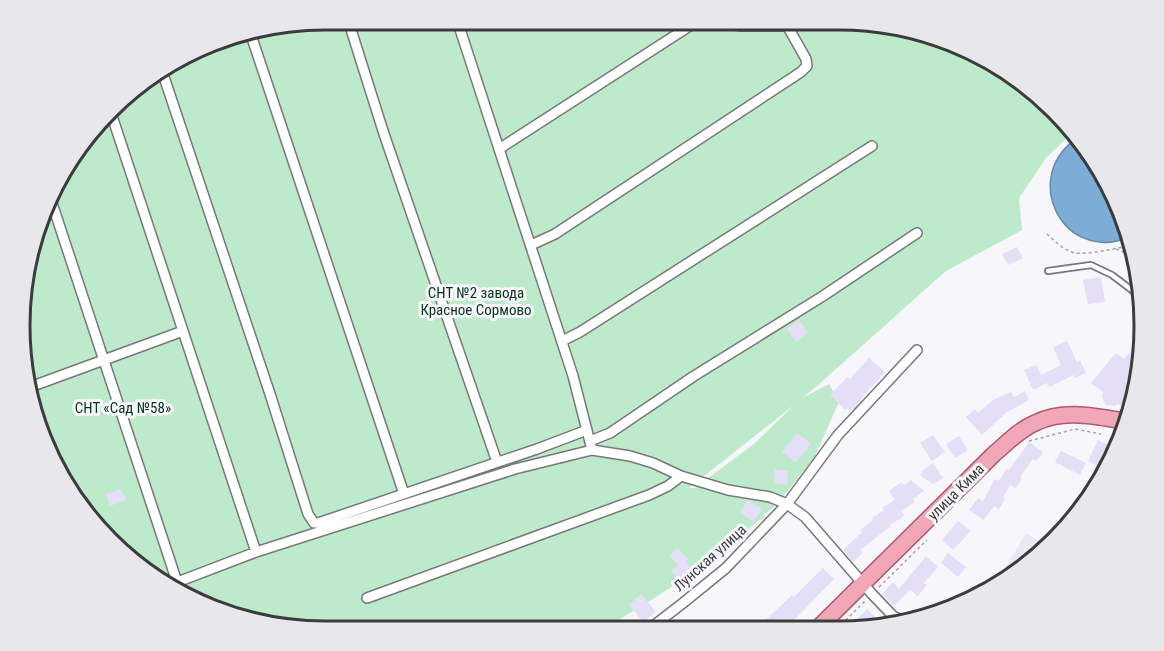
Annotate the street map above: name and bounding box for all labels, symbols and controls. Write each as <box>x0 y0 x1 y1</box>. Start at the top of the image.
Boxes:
park label: СНТ №2 завода Красное Сормово <box>420 284 532 319</box>
park label: СНТ «Сад №58» <box>75 399 171 417</box>
street label: улица Кима <box>924 460 988 524</box>
street label: Лунская улица <box>670 521 750 595</box>

